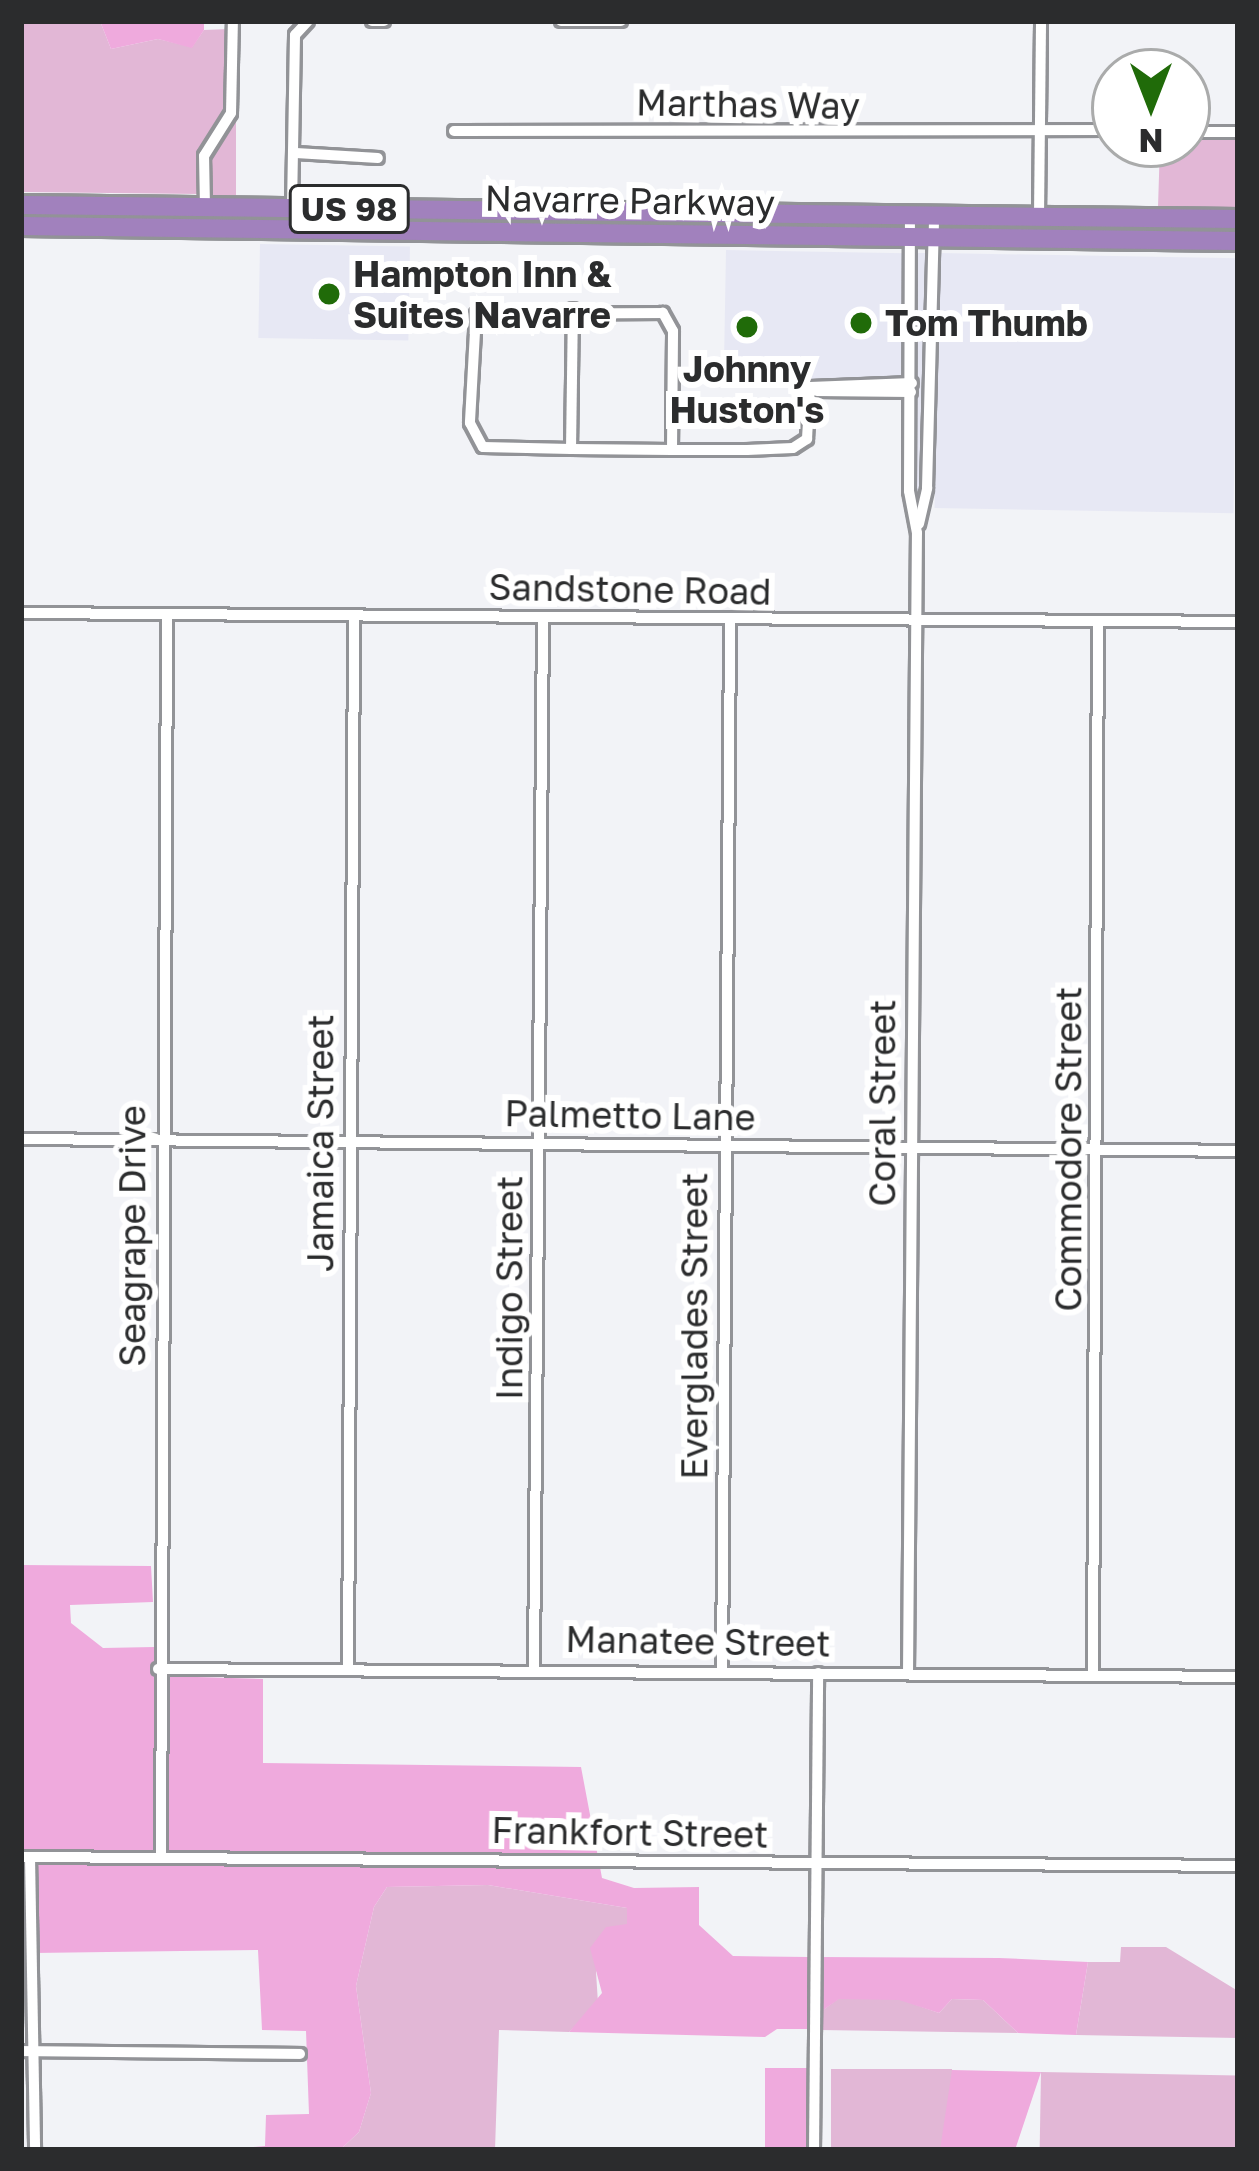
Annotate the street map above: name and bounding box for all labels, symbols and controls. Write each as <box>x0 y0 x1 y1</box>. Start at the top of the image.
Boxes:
north arrow <box>1091 48 1211 168</box>
street label: Marthas Way <box>636 80 860 128</box>
text: N <box>1138 122 1164 161</box>
street label: Navarre Parkway <box>484 176 776 224</box>
road number: US 98 <box>286 182 412 236</box>
place label: Hampton Inn & Suites Navarre <box>353 251 612 336</box>
marker: Hampton Inn & Suites Navarre <box>316 281 342 307</box>
place label: Tom Thumb <box>885 301 1088 345</box>
marker: Tom Thumb <box>848 310 874 336</box>
marker: Johnny Huston's <box>734 314 760 340</box>
place label: Johnny Huston's <box>670 346 824 431</box>
street label: Sandstone Road <box>488 565 772 613</box>
street label: Commodore Street <box>1046 986 1090 1312</box>
street label: Coral Street <box>860 999 904 1207</box>
street label: Jamaica Street <box>298 1014 342 1272</box>
street label: Palmetto Lane <box>504 1091 756 1139</box>
street label: Seagrape Drive <box>110 1105 154 1367</box>
street label: Everglades Street <box>672 1172 716 1480</box>
street label: Indigo Street <box>487 1176 531 1400</box>
street label: Manatee Street <box>565 1617 831 1665</box>
street label: Frankfort Street <box>491 1808 769 1856</box>

